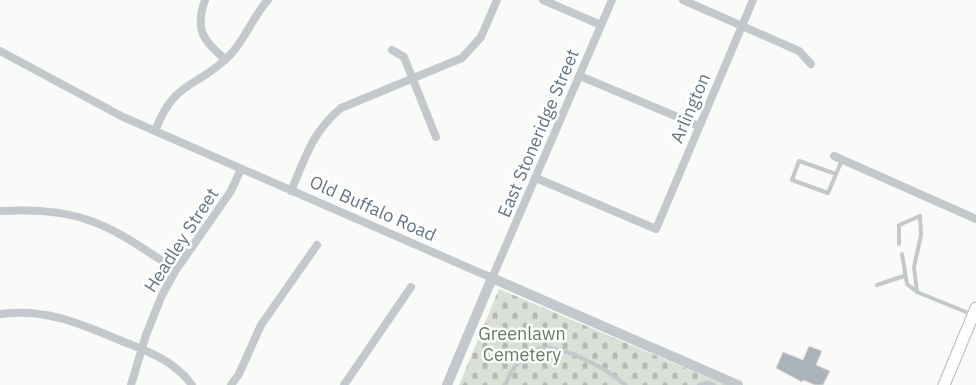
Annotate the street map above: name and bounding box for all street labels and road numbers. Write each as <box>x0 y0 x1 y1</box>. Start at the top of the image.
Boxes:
street label: East Stoneridge Street <box>492 45 584 221</box>
street label: Arlington <box>665 70 715 146</box>
street label: Old Buffalo Road <box>306 170 440 246</box>
street label: Headley Street <box>139 183 223 297</box>

